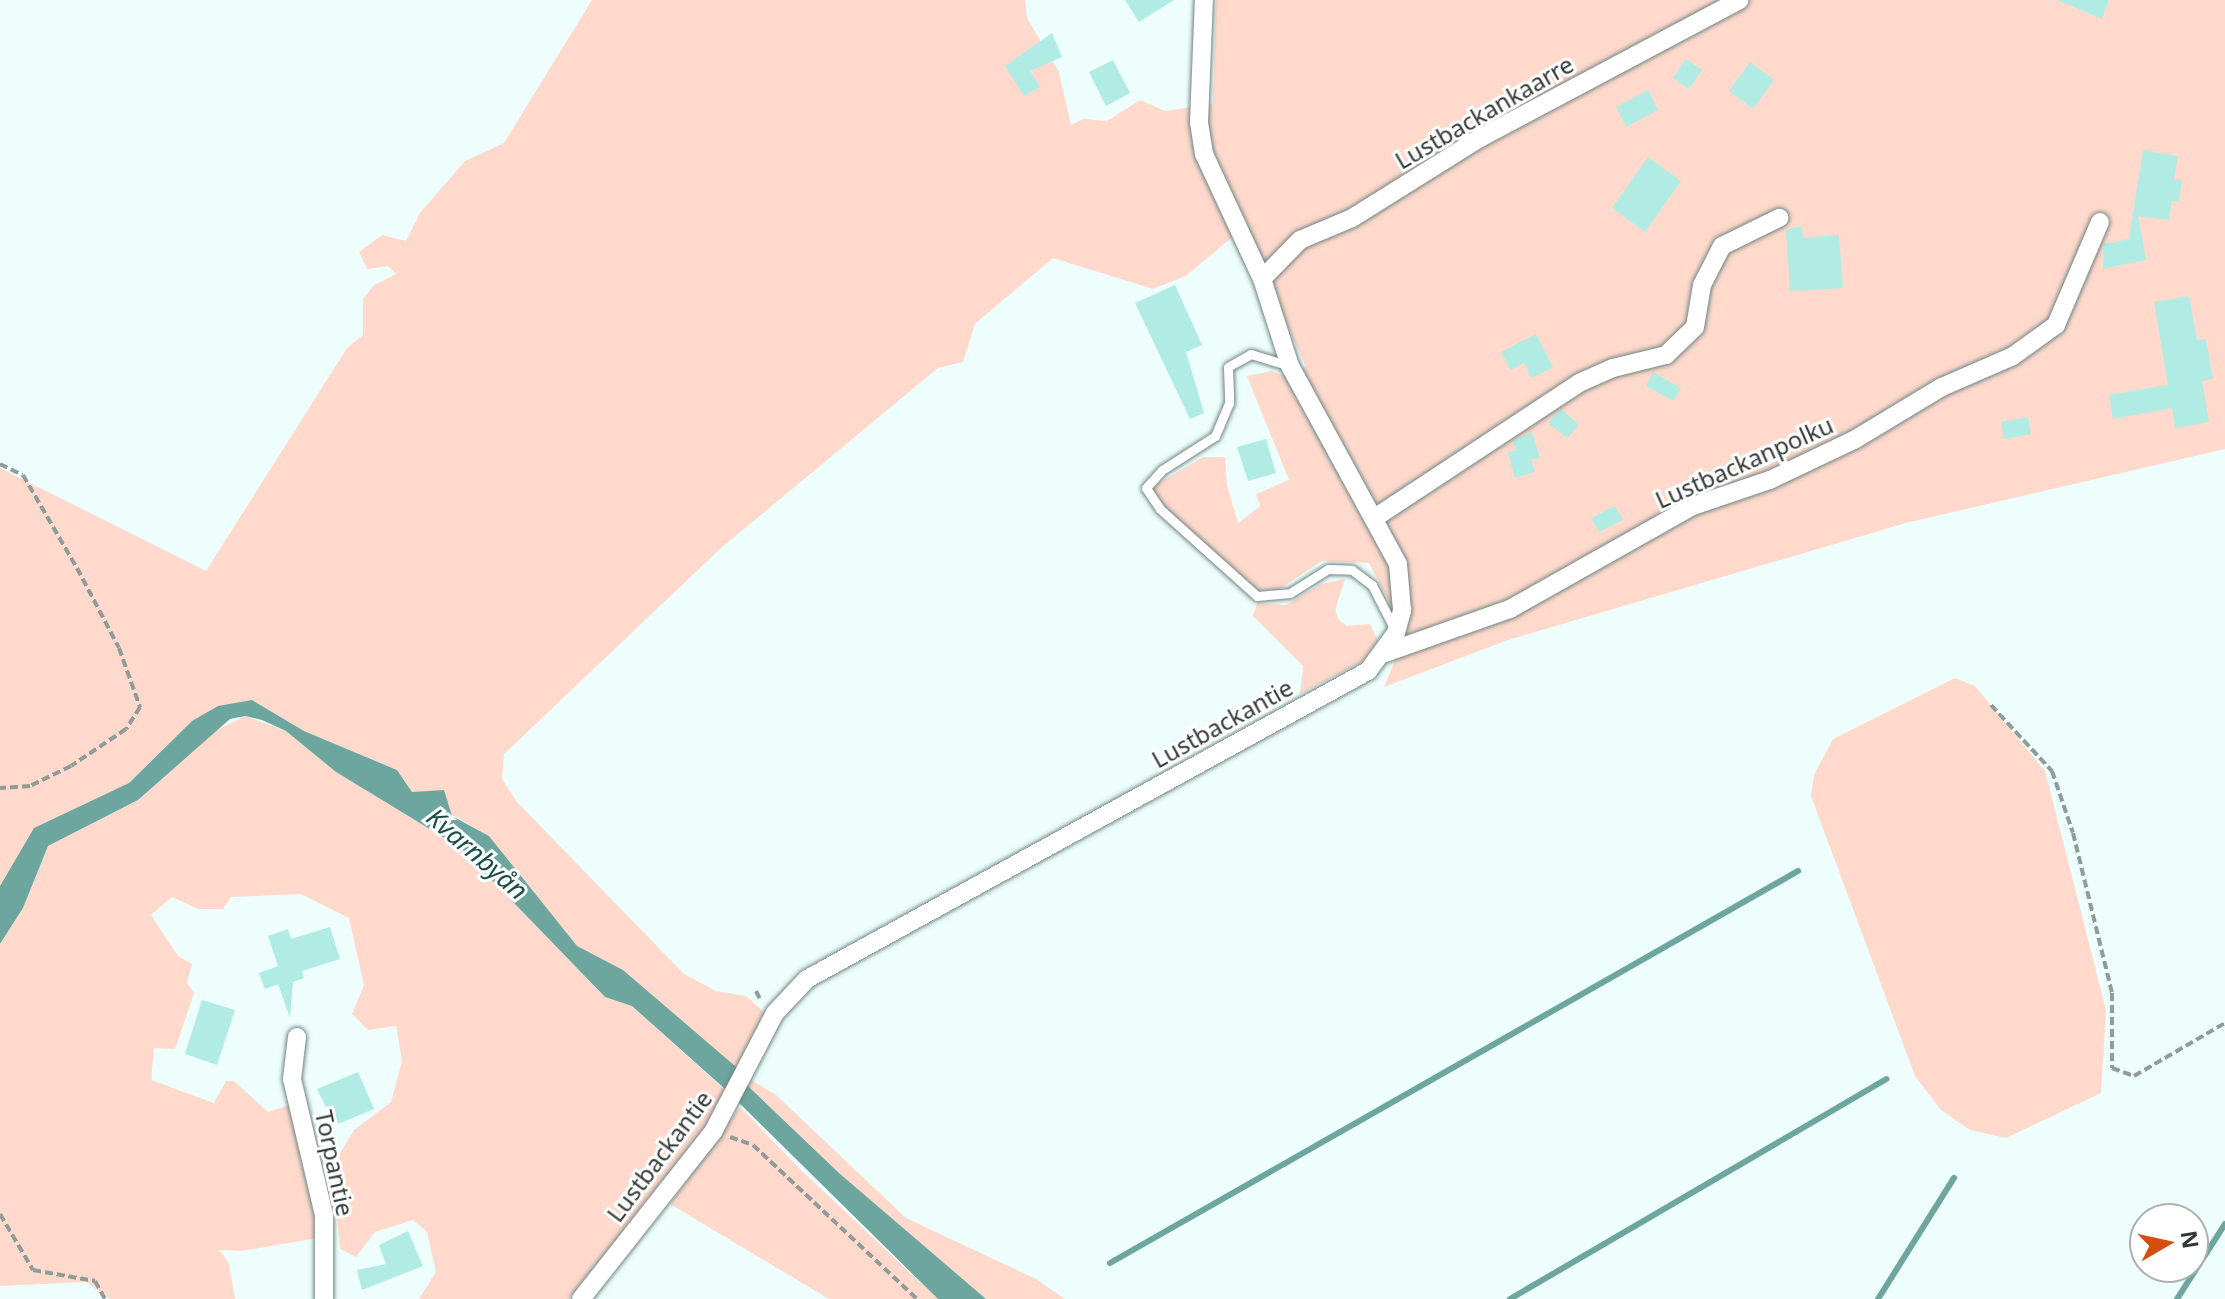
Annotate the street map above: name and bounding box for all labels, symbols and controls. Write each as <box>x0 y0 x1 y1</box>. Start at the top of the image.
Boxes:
street label: Lustbackankaarre <box>1390 49 1578 175</box>
street label: Lustbackanpolku <box>1651 410 1837 514</box>
street label: Lustbackantie <box>1146 672 1298 774</box>
water label: Kvarnbyån <box>420 802 534 906</box>
street label: Lustbackantie <box>600 1085 718 1227</box>
street label: Torpantie <box>310 1107 360 1219</box>
north arrow <box>2129 1203 2209 1283</box>
text: N <box>2175 1228 2207 1251</box>

